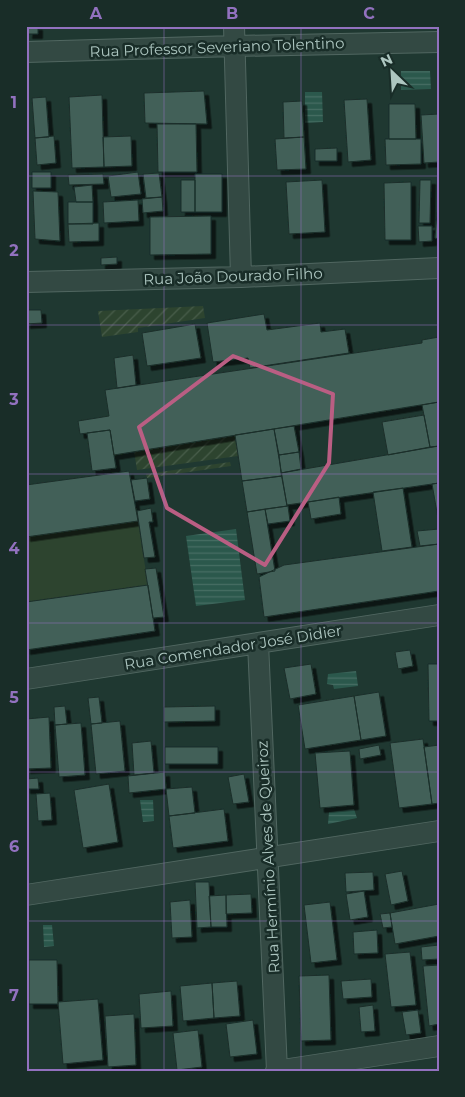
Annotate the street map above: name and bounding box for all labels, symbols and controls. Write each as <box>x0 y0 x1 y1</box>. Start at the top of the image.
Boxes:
text: A <box>89 4 103 23</box>
text: B <box>226 4 238 23</box>
text: C <box>363 4 375 23</box>
street label: Rua Professor Severiano Tolentino <box>89 33 345 61</box>
north arrow <box>368 48 418 98</box>
text: N <box>378 50 395 71</box>
text: 1 <box>11 93 17 112</box>
text: 2 <box>9 241 19 260</box>
street label: Rua João Dourado Filho <box>143 263 323 289</box>
text: 3 <box>8 390 19 409</box>
text: 4 <box>8 539 20 558</box>
street label: Rua Comendador José Didier <box>123 620 343 674</box>
text: 5 <box>9 688 19 707</box>
street label: Rua Hermínio Alves de Queiroz <box>252 740 284 974</box>
text: 6 <box>9 837 19 856</box>
text: 7 <box>9 986 19 1005</box>

